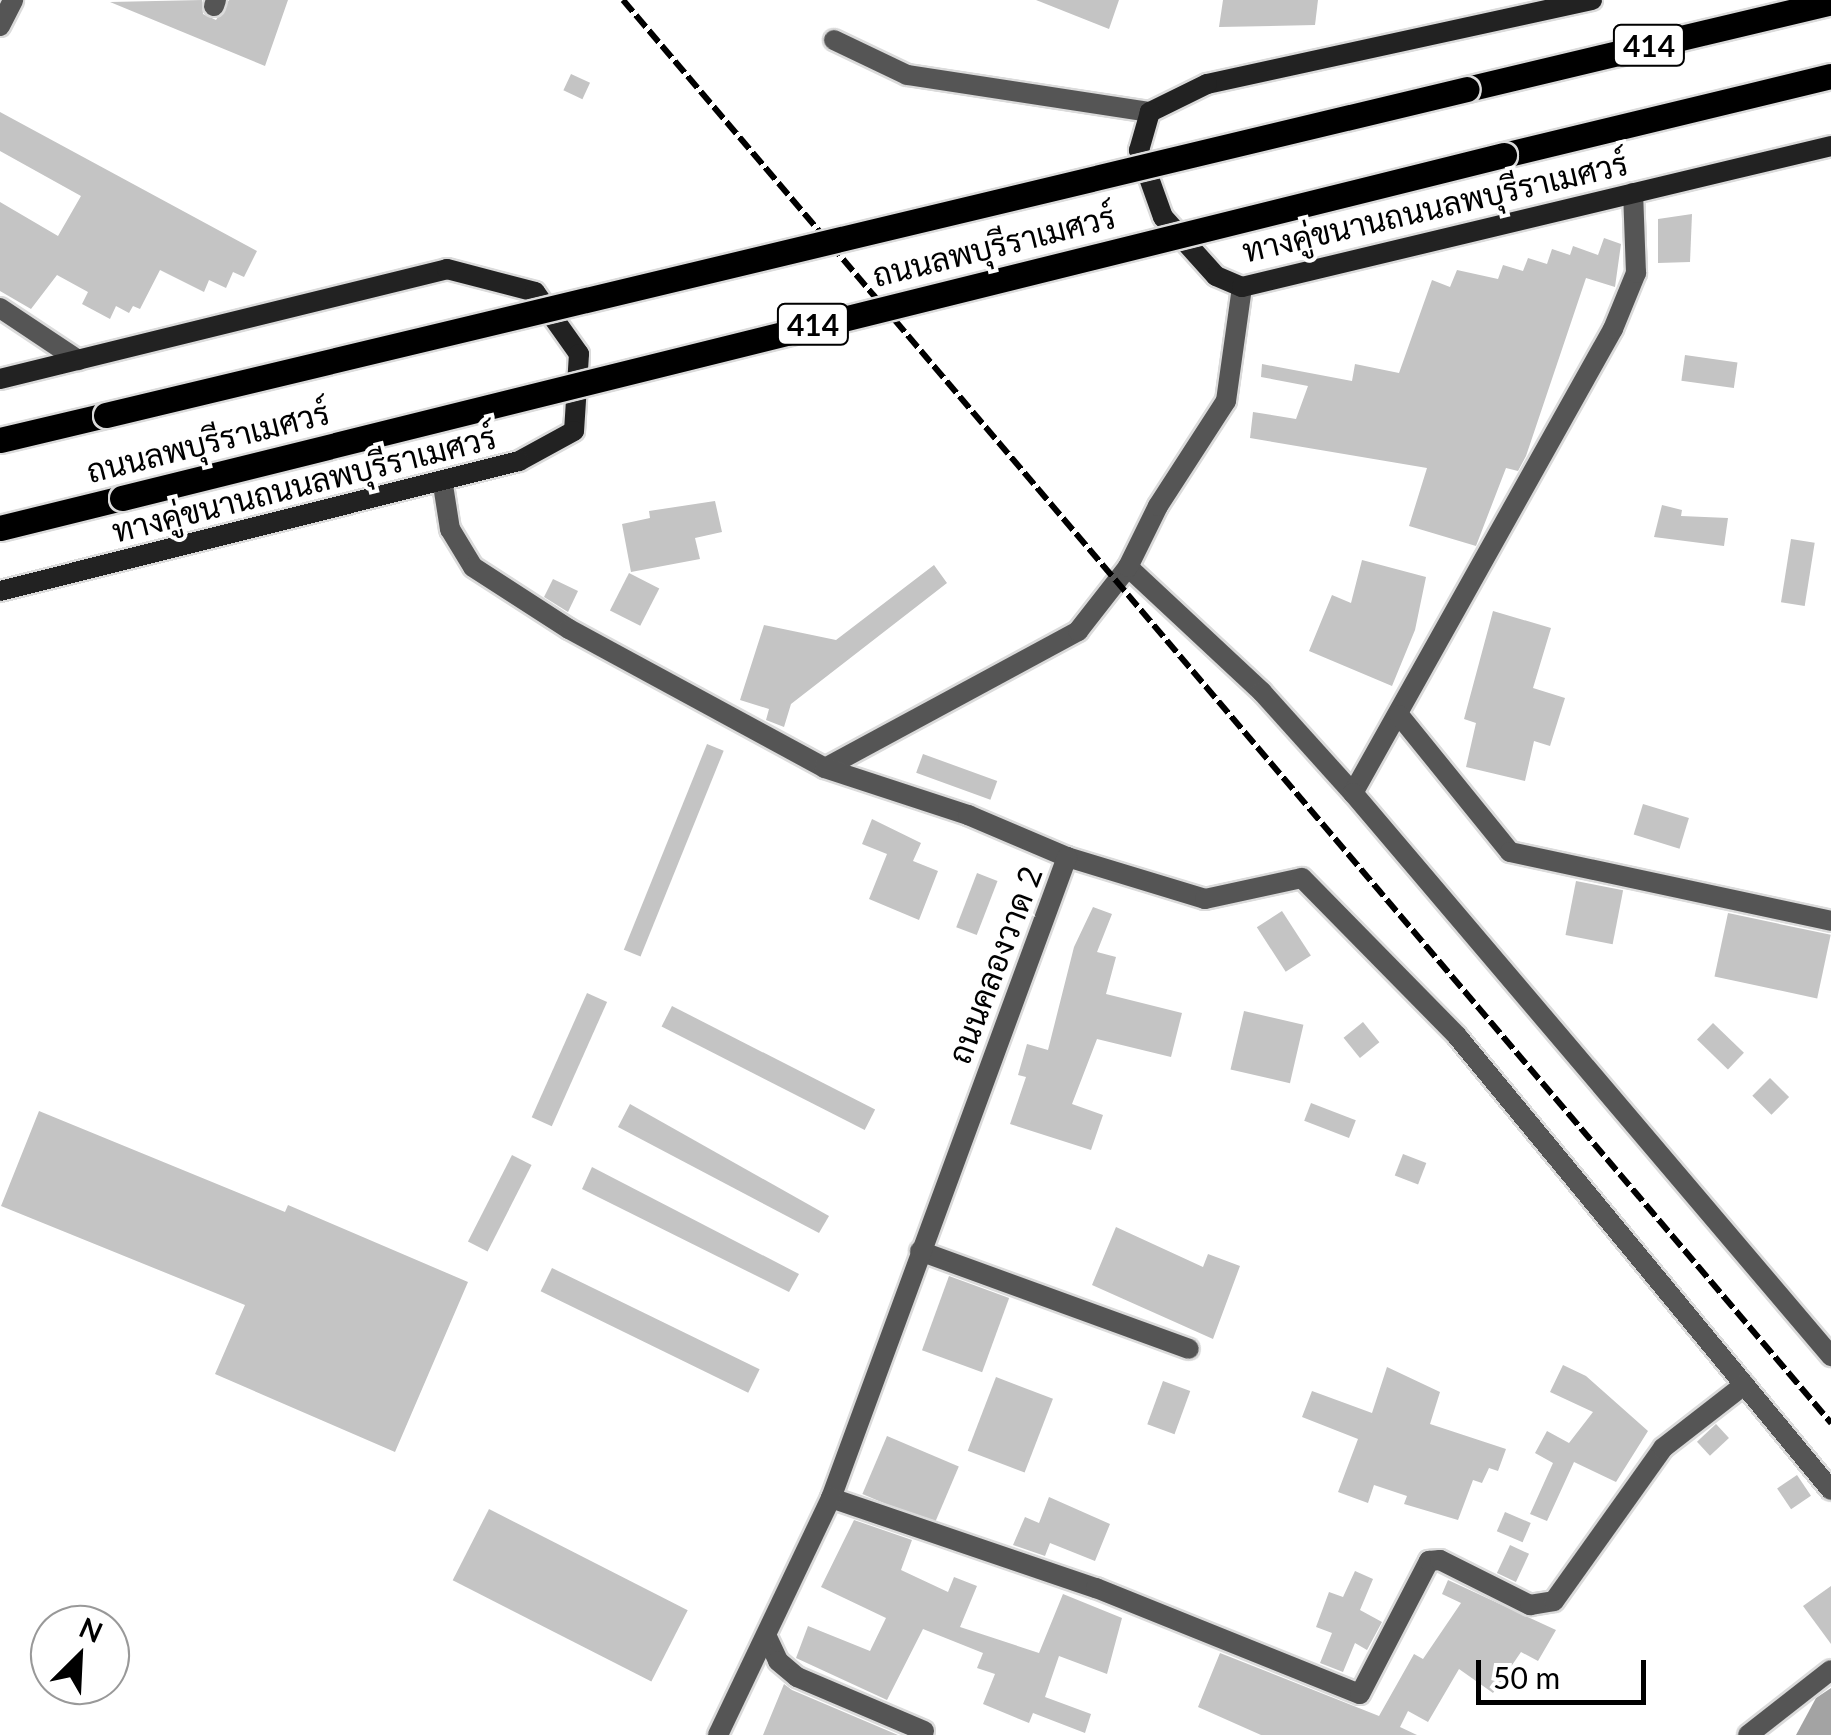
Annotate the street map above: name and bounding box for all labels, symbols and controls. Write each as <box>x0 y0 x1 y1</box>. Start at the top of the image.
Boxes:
road number: 414 <box>1612 20 1686 70</box>
street label: ทางคู่ขนานถนนลพบุรีราเมศวร์ <box>1239 144 1631 270</box>
street label: ถนนลพบุรีราเมศวร์ <box>869 197 1119 295</box>
road number: 414 <box>776 299 850 349</box>
street label: ถนนลพบุรีราเมศวร์ <box>83 393 333 491</box>
street label: ทางคู่ขนานถนนลพบุรีราเมศวร์ <box>108 418 500 550</box>
street label: ถนนคลองวาด 2 <box>940 861 1050 1069</box>
north arrow <box>30 1605 130 1705</box>
text: N <box>75 1609 108 1649</box>
scale bar <box>1481 1640 1651 1702</box>
text: 50 m <box>1493 1659 1560 1695</box>

